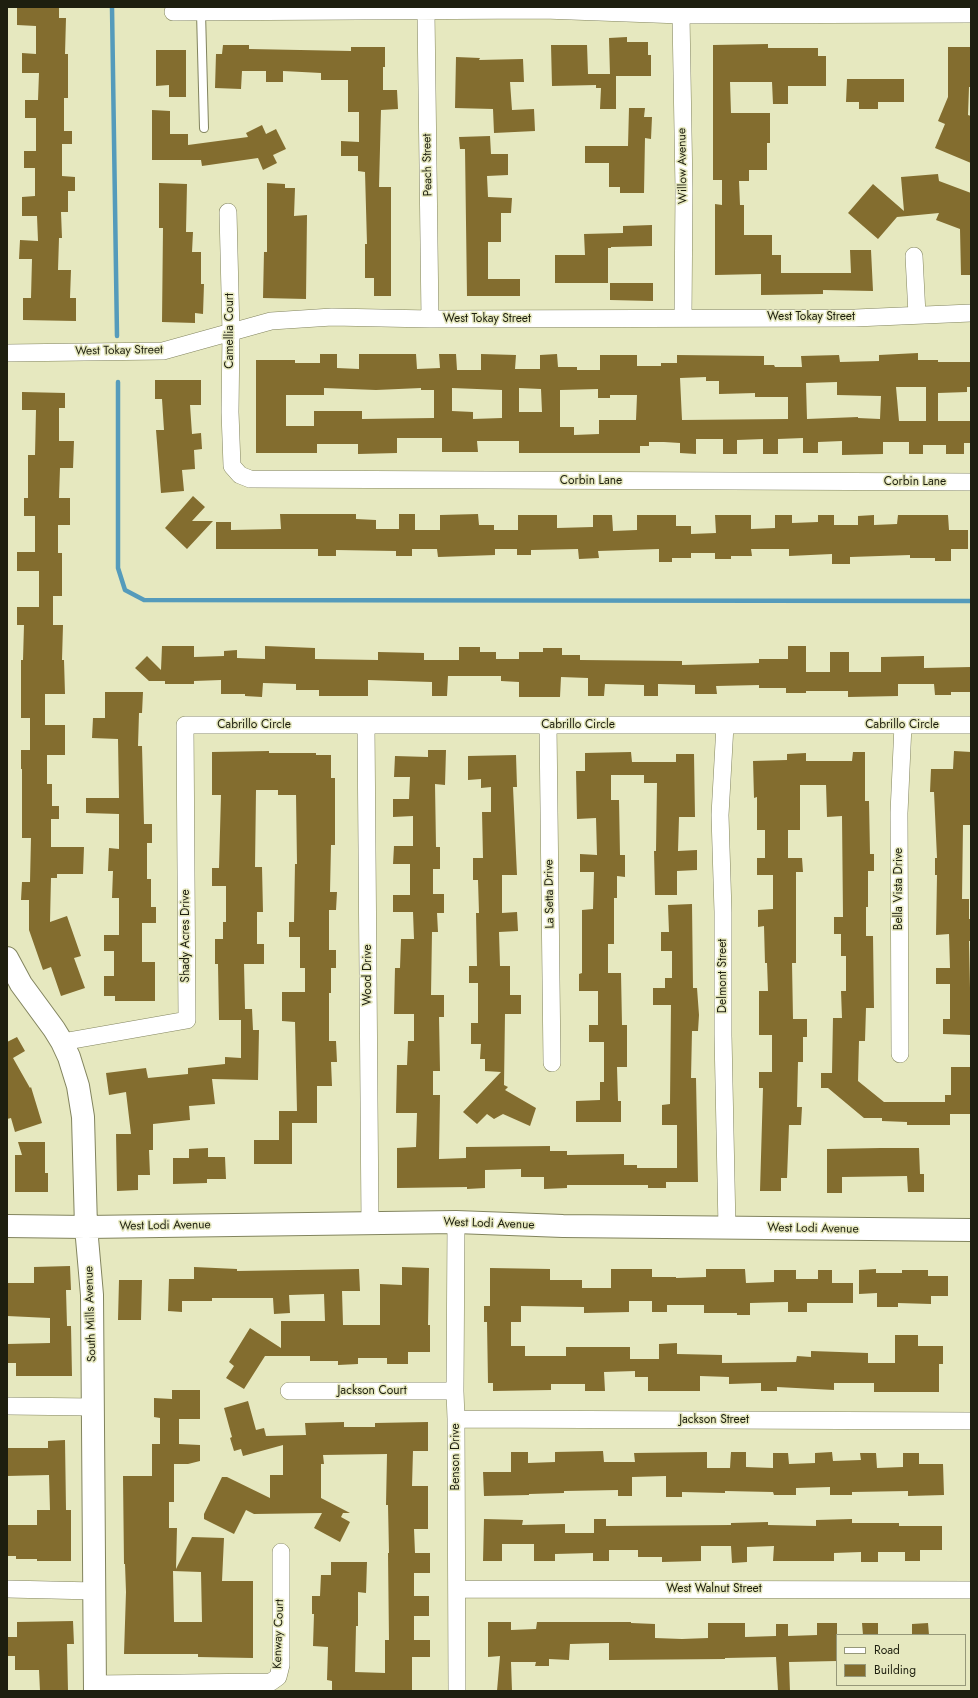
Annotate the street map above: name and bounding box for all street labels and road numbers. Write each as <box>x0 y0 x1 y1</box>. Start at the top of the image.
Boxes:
street label: Willow Avenue <box>675 128 691 204</box>
street label: Peach Street <box>420 134 436 196</box>
street label: Camellia Court <box>223 293 237 369</box>
street label: West Tokay Street <box>767 310 855 324</box>
street label: West Tokay Street <box>443 312 531 326</box>
street label: West Tokay Street <box>75 343 163 359</box>
street label: Corbin Lane <box>560 474 622 488</box>
street label: Corbin Lane <box>884 475 946 489</box>
street label: Cabrillo Circle <box>217 718 291 732</box>
street label: Cabrillo Circle <box>541 718 615 732</box>
street label: Cabrillo Circle <box>865 718 939 732</box>
street label: Bella Vista Drive <box>892 848 906 930</box>
street label: La Setta Drive <box>542 859 558 929</box>
street label: Shady Acres Drive <box>179 889 193 983</box>
street label: Delmont Street <box>716 939 730 1013</box>
street label: Wood Drive <box>361 944 375 1006</box>
street label: West Lodi Avenue <box>443 1215 535 1233</box>
street label: West Lodi Avenue <box>119 1218 211 1234</box>
street label: West Lodi Avenue <box>767 1221 859 1237</box>
street label: South Mills Avenue <box>82 1266 100 1362</box>
street label: Jackson Court <box>337 1384 407 1398</box>
street label: Jackson Street <box>679 1413 749 1427</box>
street label: Benson Drive <box>449 1423 463 1491</box>
street label: West Walnut Street <box>666 1582 762 1596</box>
street label: Kenway Court <box>271 1599 287 1669</box>

